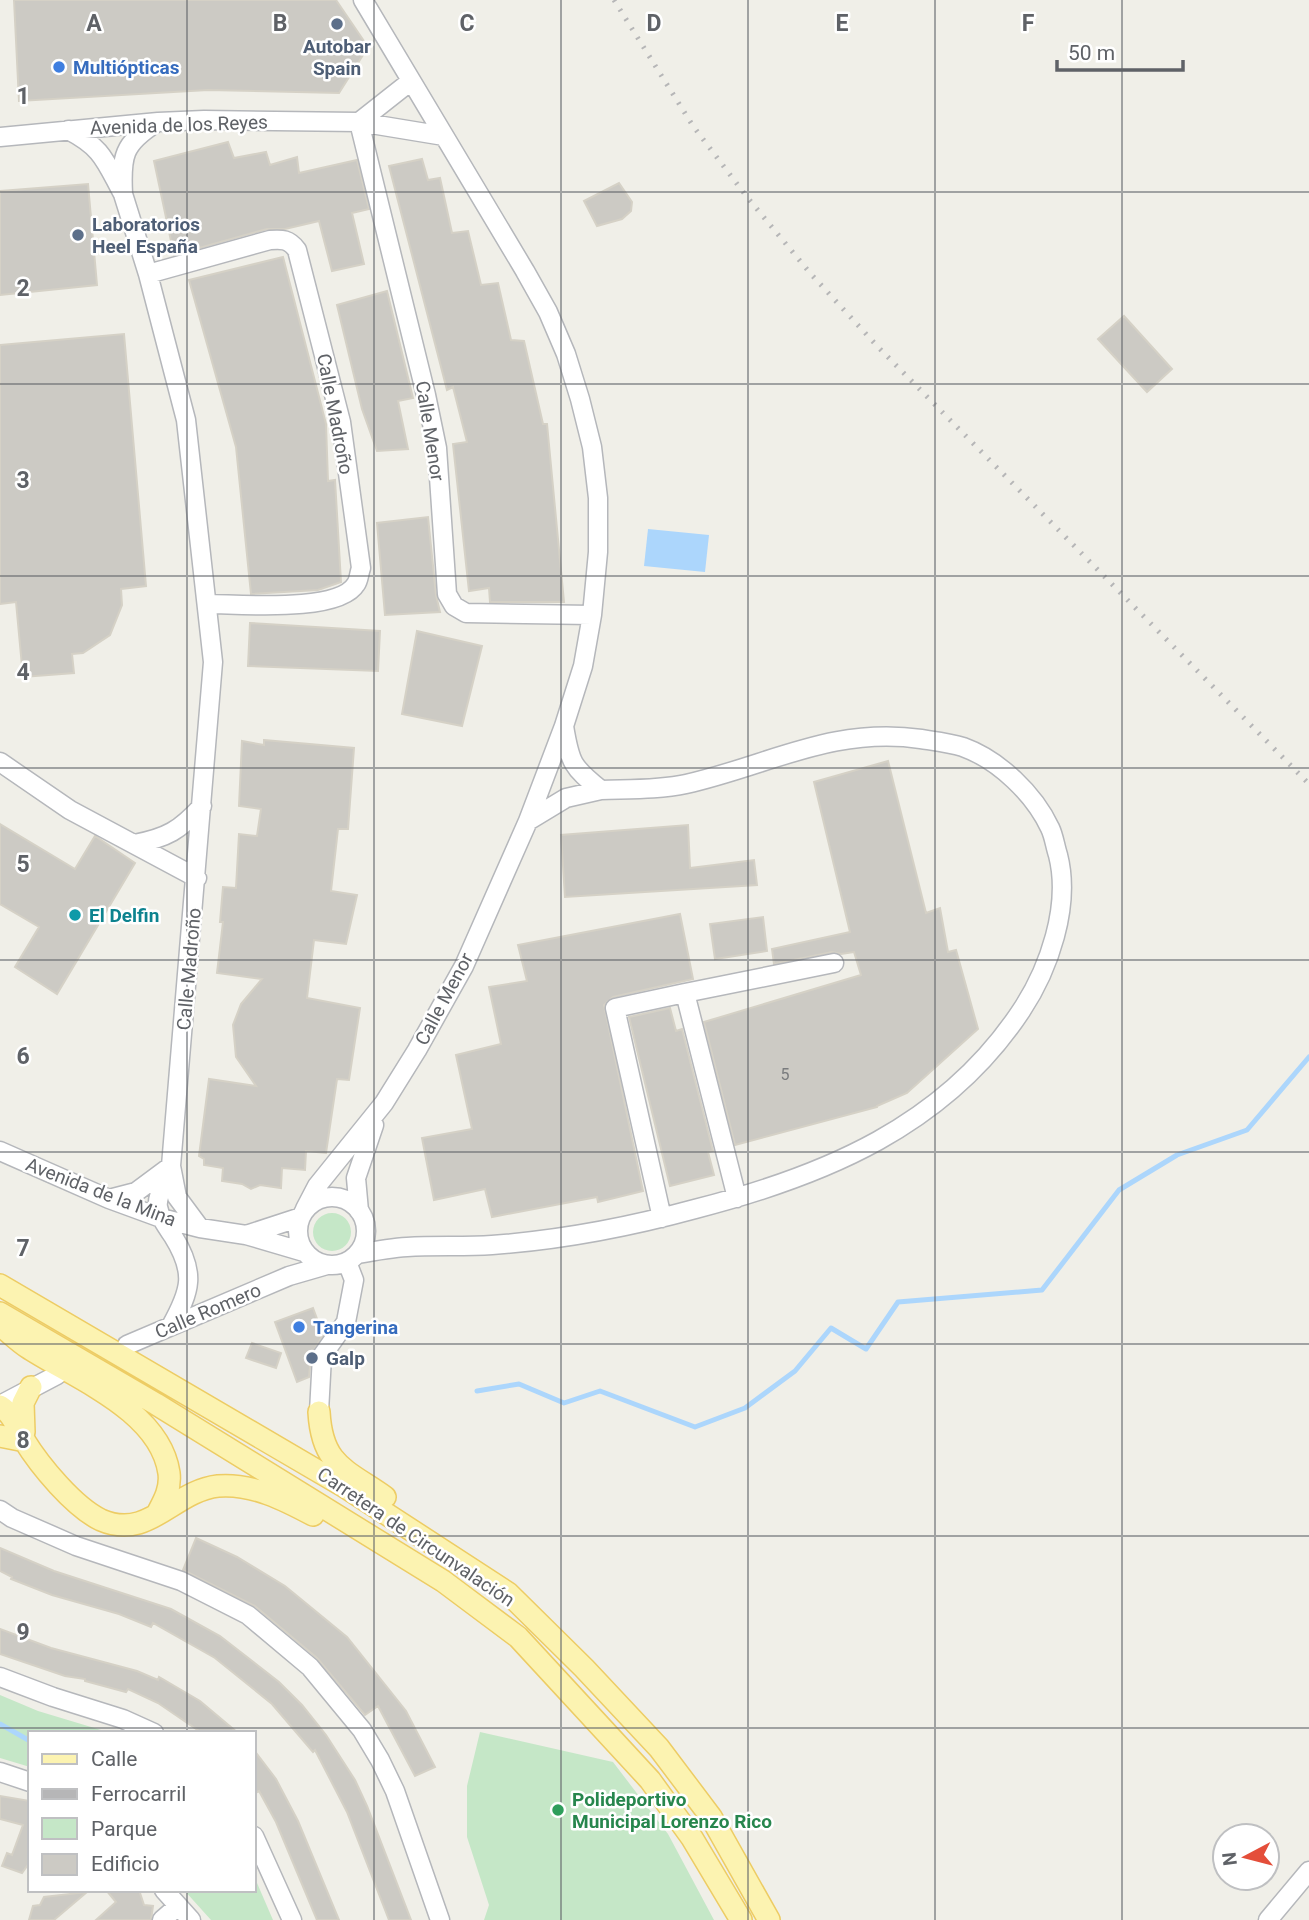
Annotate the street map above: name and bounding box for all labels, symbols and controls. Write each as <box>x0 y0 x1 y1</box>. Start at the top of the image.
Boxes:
text: A <box>86 10 102 37</box>
text: B <box>273 10 287 37</box>
text: C <box>459 10 475 37</box>
text: D <box>647 10 661 37</box>
text: E <box>836 10 849 37</box>
text: F <box>1022 10 1035 37</box>
marker: Autobar Spain <box>329 16 345 32</box>
scale bar <box>1057 28 1183 72</box>
place label: Autobar Spain <box>303 35 371 80</box>
text: 50 m <box>1068 41 1115 65</box>
place label: Multiópticas <box>73 56 180 79</box>
marker: Multiópticas <box>51 59 67 75</box>
text: 1 <box>16 83 30 110</box>
street label: Avenida de los Reyes <box>90 110 268 140</box>
place label: Laboratorios Heel España <box>92 213 200 258</box>
marker: Laboratorios Heel España <box>70 227 86 243</box>
text: 2 <box>16 275 30 302</box>
street label: Calle Madroño <box>312 352 358 476</box>
street label: Calle Menor <box>411 379 449 483</box>
text: 3 <box>16 467 30 494</box>
text: 4 <box>16 659 30 686</box>
text: 5 <box>16 851 30 878</box>
place label: El Delfin <box>89 904 159 927</box>
marker: El Delfin <box>67 907 83 923</box>
street label: Calle Madroño <box>172 907 206 1031</box>
street label: Calle Menor <box>410 948 478 1049</box>
text: 6 <box>16 1043 30 1070</box>
house number: 5 <box>781 1065 790 1084</box>
street label: Avenida de la Mina <box>23 1153 179 1231</box>
text: 7 <box>16 1235 30 1262</box>
street label: Calle Romero <box>151 1278 265 1344</box>
place label: Tangerina <box>313 1316 398 1339</box>
marker: Tangerina <box>291 1319 307 1335</box>
place label: Galp <box>326 1347 365 1370</box>
marker: Galp <box>304 1350 320 1366</box>
text: 8 <box>16 1427 30 1454</box>
street label: Carretera de Circunvalación <box>313 1462 519 1612</box>
text: 9 <box>16 1619 30 1646</box>
legend <box>28 1731 256 1892</box>
text: Calle <box>91 1747 137 1771</box>
text: Ferrocarril <box>91 1782 186 1806</box>
place label: Polideportivo Municipal Lorenzo Rico <box>572 1788 772 1833</box>
marker: Polideportivo Municipal Lorenzo Rico <box>550 1802 566 1818</box>
text: Parque <box>91 1817 157 1841</box>
north arrow <box>1211 1822 1281 1892</box>
text: N <box>1217 1851 1242 1867</box>
text: Edificio <box>91 1852 159 1876</box>

